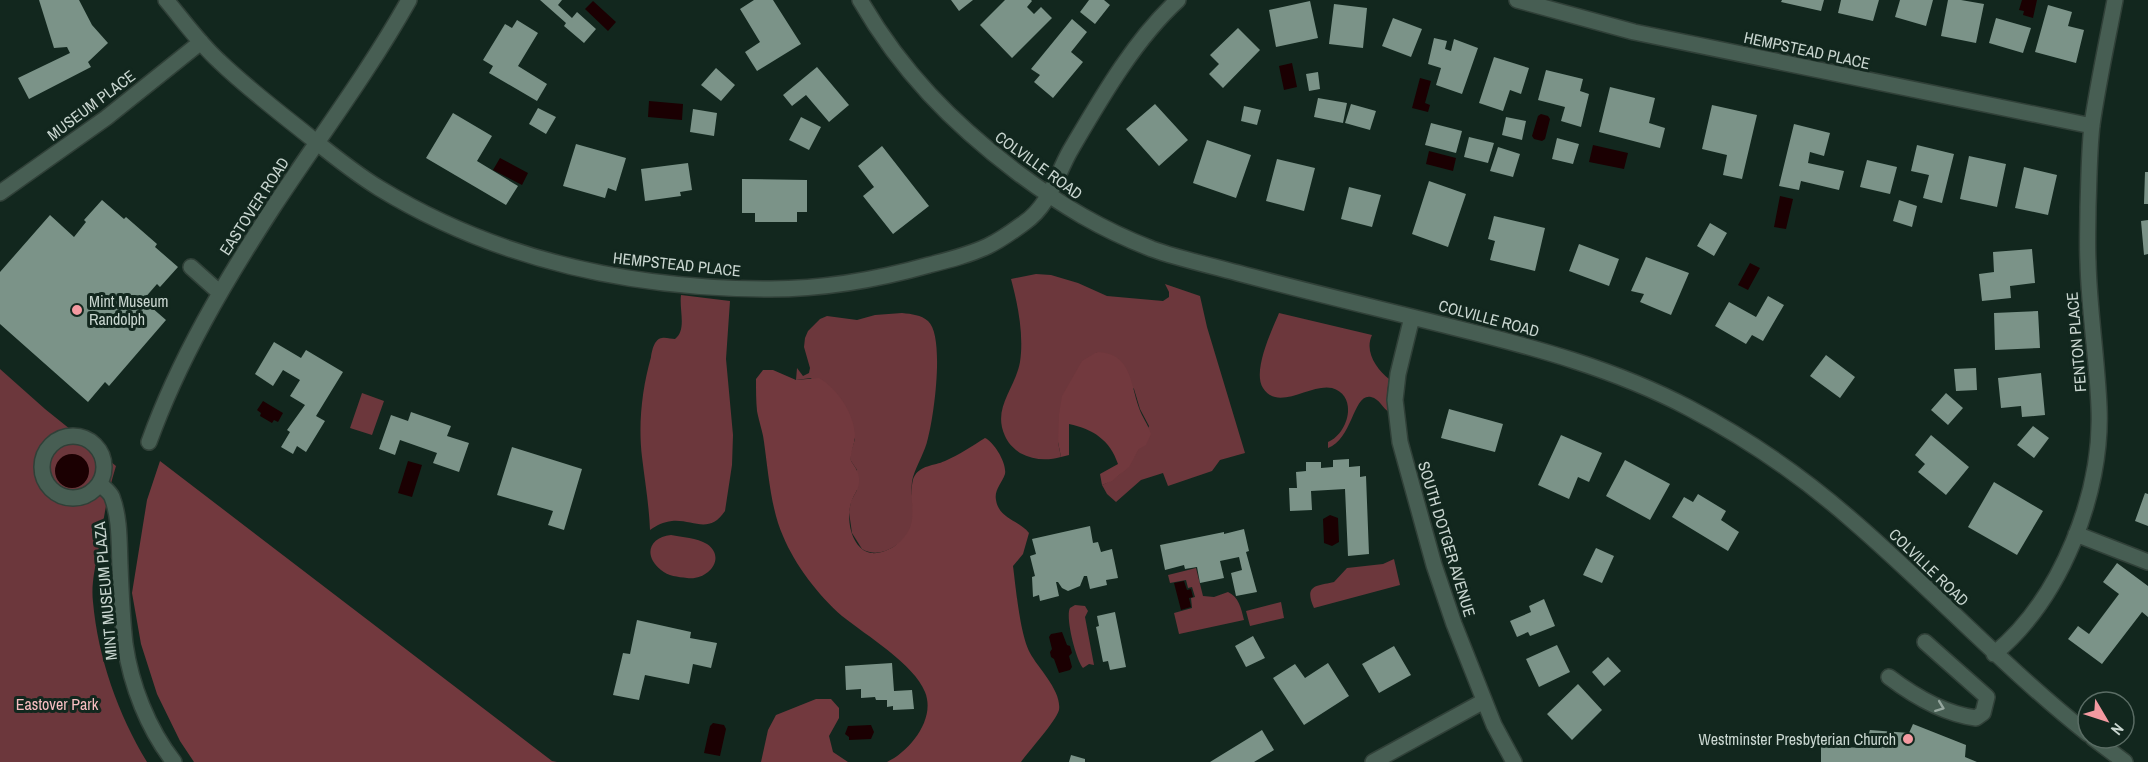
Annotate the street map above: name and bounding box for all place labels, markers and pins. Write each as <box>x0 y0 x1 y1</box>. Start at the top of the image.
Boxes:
place label: Mint Museum Randolph <box>89 290 168 330</box>
marker: Mint Museum Randolph <box>70 303 84 317</box>
place label: Westminster Presbyterian Church <box>1699 728 1896 750</box>
marker: Westminster Presbyterian Church <box>1901 732 1915 746</box>

